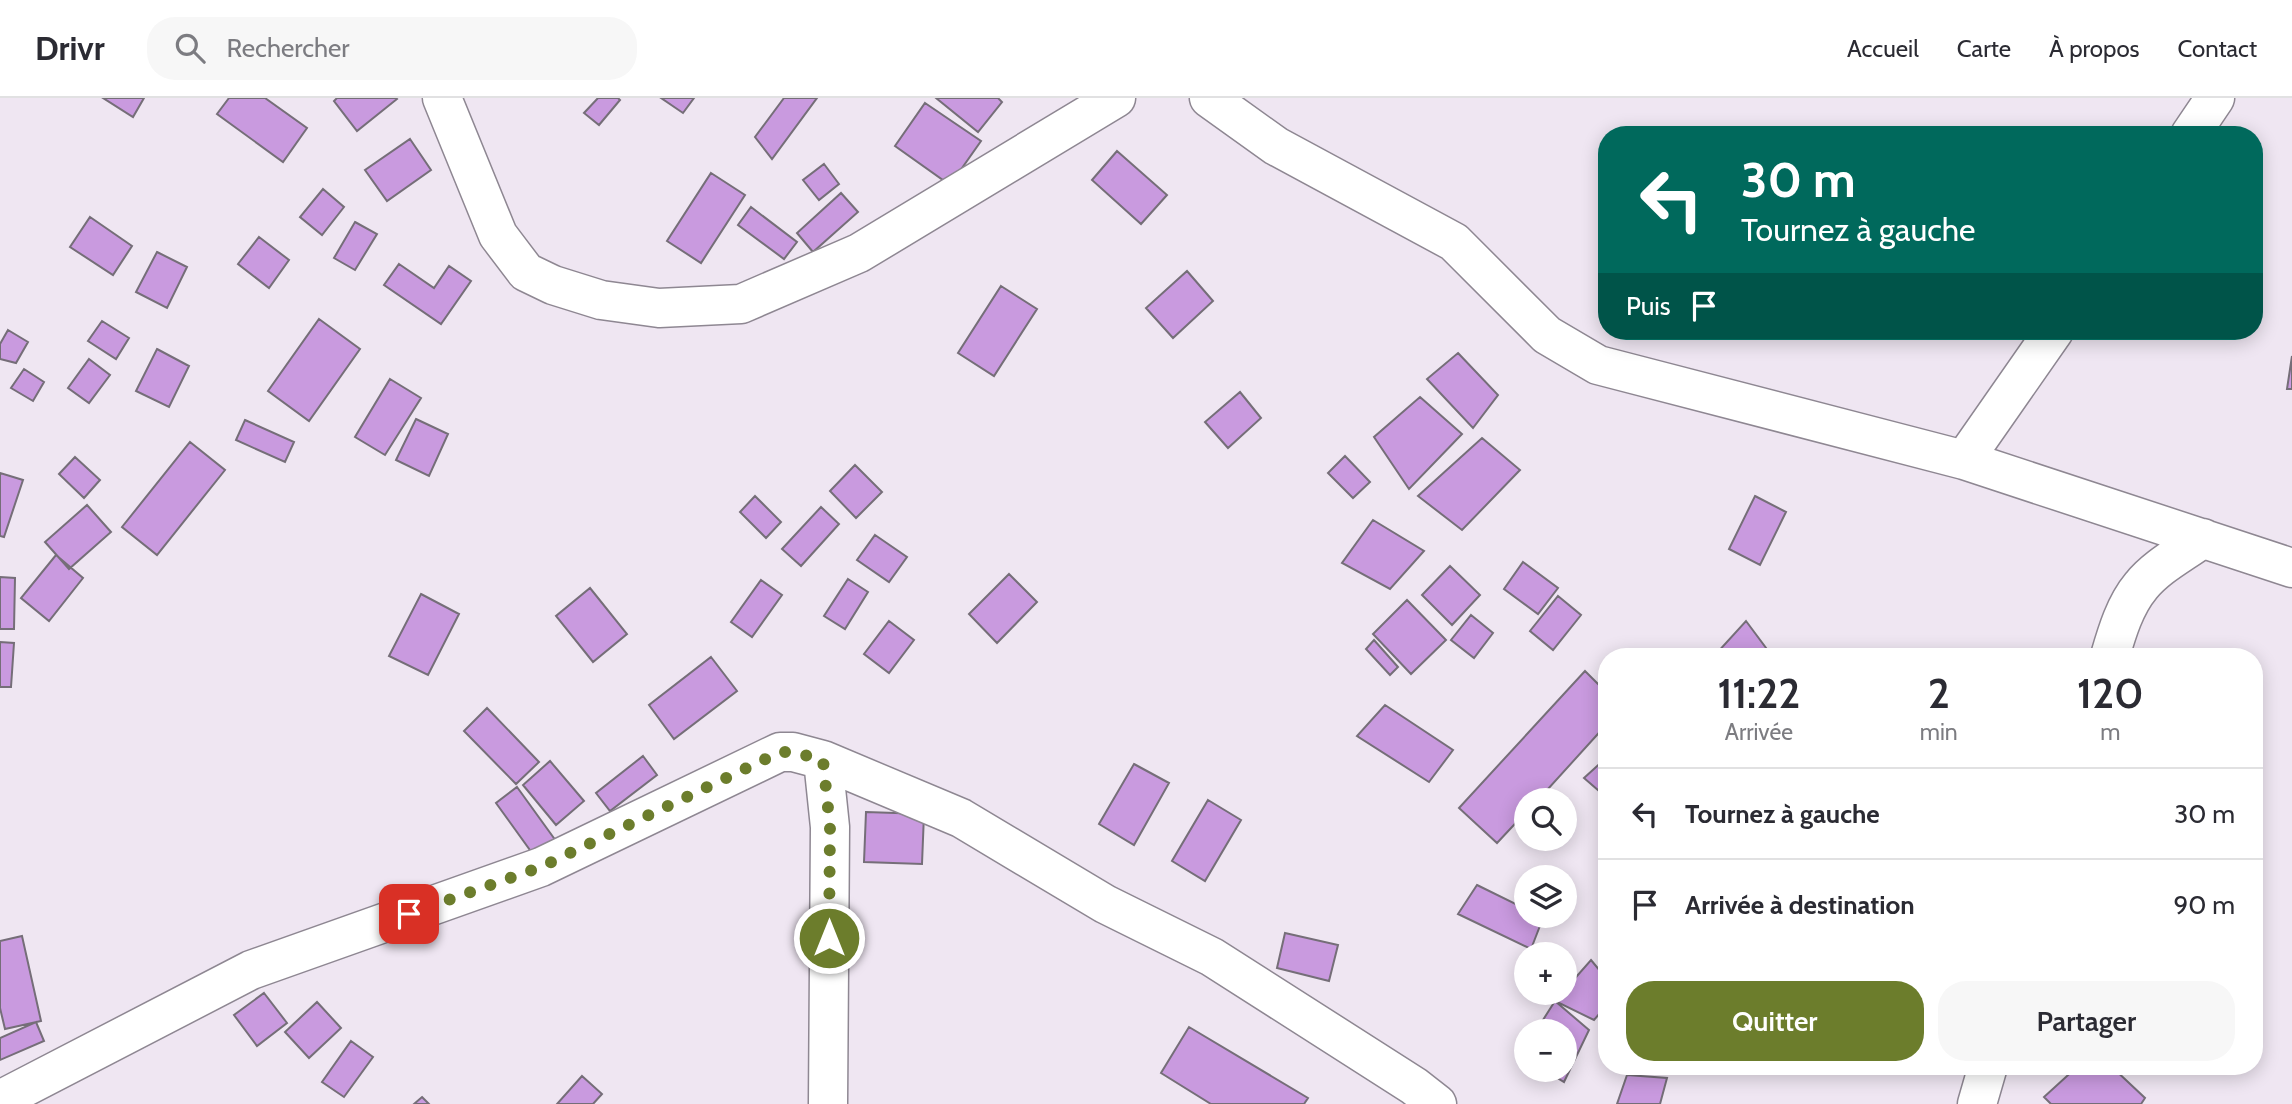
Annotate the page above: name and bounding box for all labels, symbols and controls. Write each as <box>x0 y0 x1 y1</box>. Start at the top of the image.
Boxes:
search box <box>147 17 637 80</box>
text: Drivr <box>35 28 105 68</box>
icon: search <box>171 29 209 67</box>
text: Rechercher <box>227 32 350 64</box>
text: Accueil <box>1847 34 1919 63</box>
text: Carte <box>1957 34 2011 63</box>
text: À propos <box>2049 34 2140 63</box>
text: Contact <box>2178 34 2257 63</box>
text: 30 m <box>1741 150 1856 209</box>
icon: left <box>1626 154 1717 245</box>
text: Tournez à gauche <box>1741 210 1975 249</box>
icon: arrive <box>1685 287 1723 325</box>
text: Puis <box>1626 290 1671 322</box>
text: 11:22 <box>1717 667 1800 719</box>
text: 2 <box>1928 667 1950 719</box>
text: 120 <box>2077 667 2144 719</box>
text: Arrivée <box>1725 718 1793 746</box>
text: min <box>1920 718 1958 746</box>
text: m <box>2100 718 2120 746</box>
map controls <box>1514 788 1577 1082</box>
button: search <box>1514 788 1577 851</box>
icon: left <box>1626 795 1664 833</box>
text: Tournez à gauche <box>1685 798 1880 830</box>
text: 30 m <box>2174 798 2235 830</box>
button: layers <box>1514 865 1577 928</box>
pin <box>379 884 439 944</box>
icon: arrive <box>1626 886 1664 924</box>
text: Arrivée à destination <box>1685 889 1915 921</box>
text: 90 m <box>2173 889 2235 921</box>
icon: arrive <box>390 895 428 933</box>
position arrow <box>792 901 866 975</box>
button: + <box>1514 942 1577 1005</box>
button: Quitter <box>1626 981 1924 1061</box>
button: Partager <box>1938 981 2235 1061</box>
button: − <box>1514 1019 1577 1082</box>

